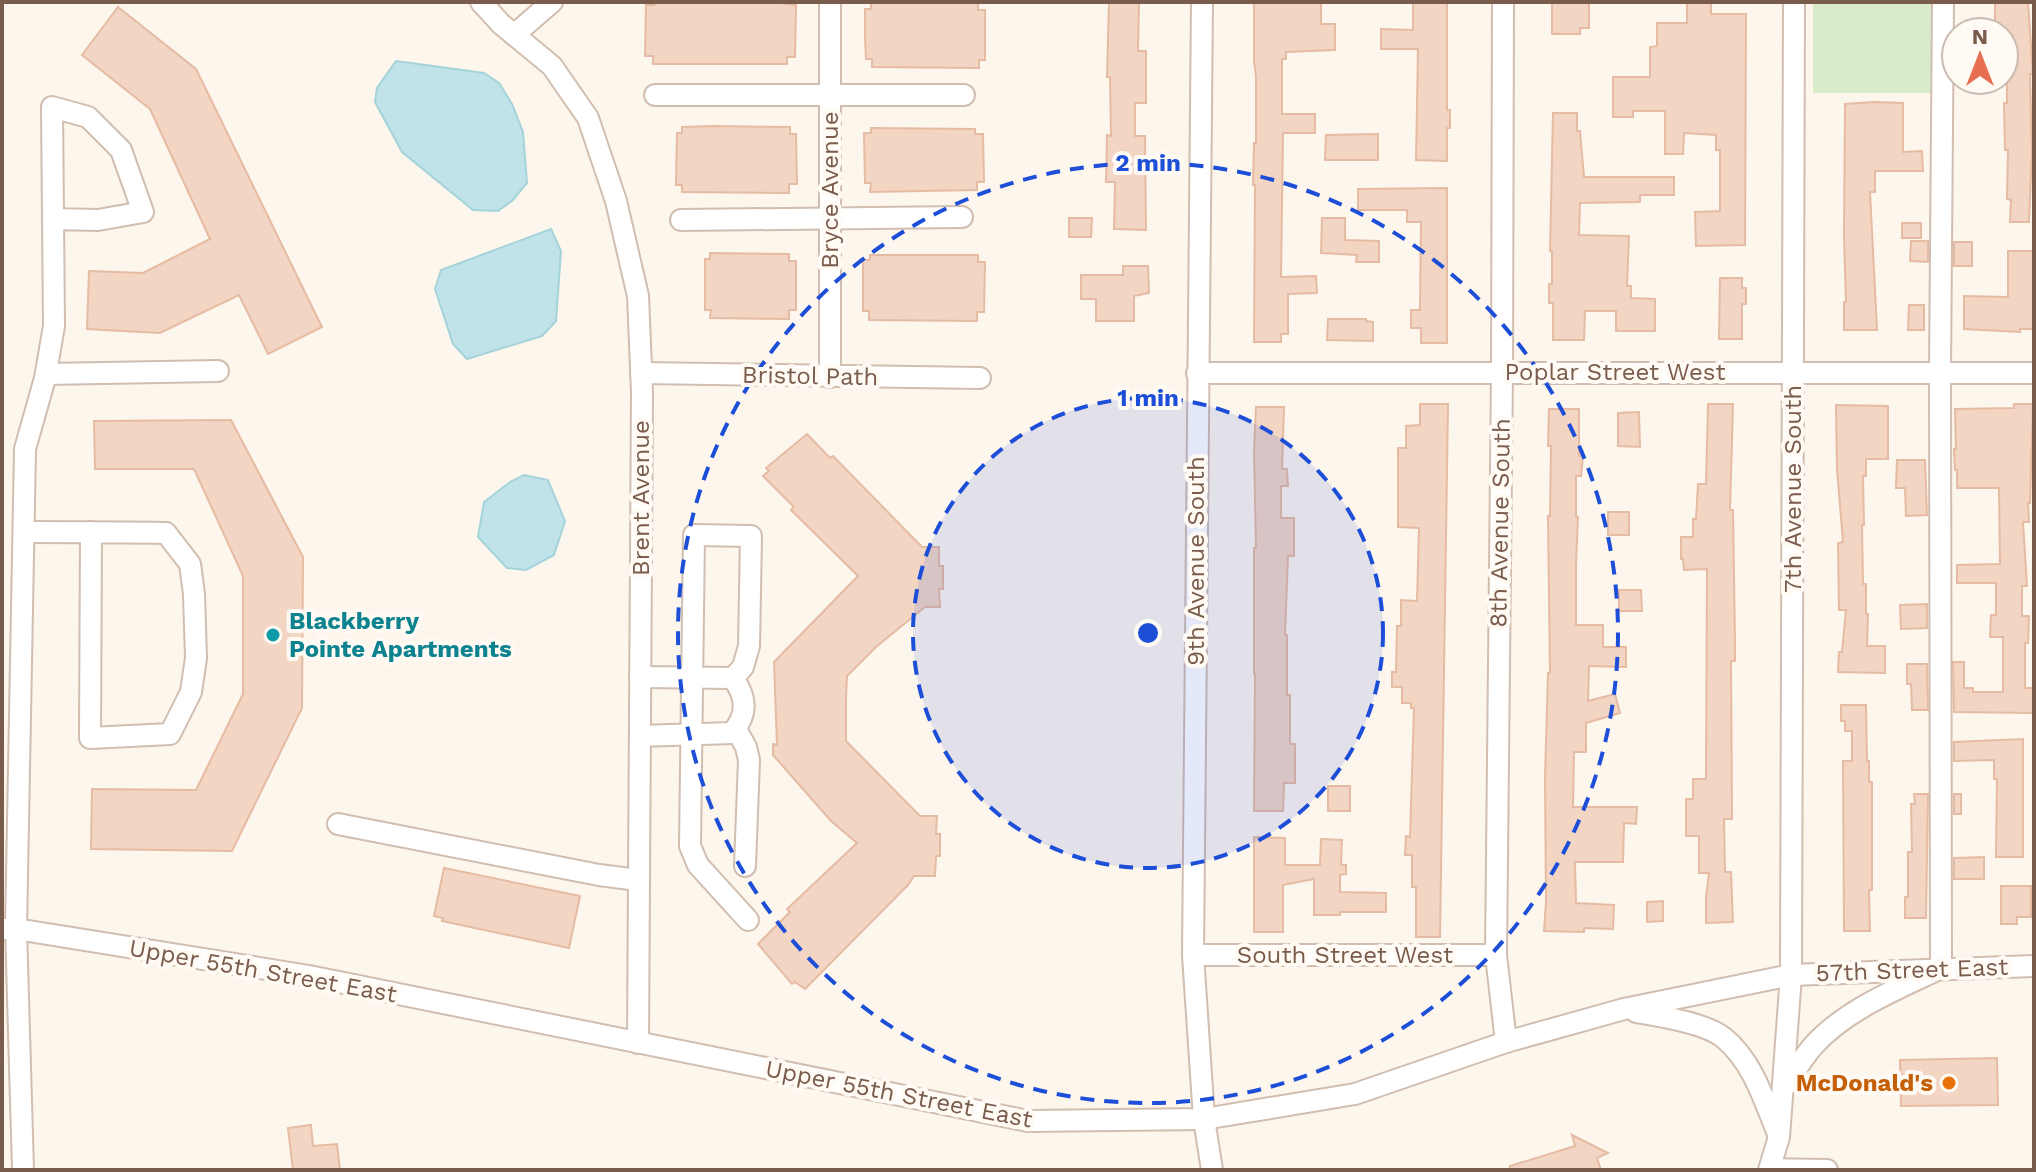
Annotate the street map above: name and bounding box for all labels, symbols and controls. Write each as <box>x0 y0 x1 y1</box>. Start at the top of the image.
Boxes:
north arrow <box>1940 16 2020 96</box>
text: N <box>1972 24 1988 49</box>
street label: Bryce Avenue <box>816 111 844 269</box>
text: 2 min <box>1115 149 1181 177</box>
street label: Poplar Street West <box>1505 358 1725 386</box>
street label: Bristol Path <box>742 361 878 391</box>
text: 1 min <box>1117 384 1179 412</box>
street label: 7th Avenue South <box>1779 385 1807 593</box>
street label: 8th Avenue South <box>1484 418 1516 628</box>
street label: Brent Avenue <box>627 420 655 576</box>
street label: 9th Avenue South <box>1182 456 1210 666</box>
place label: Blackberry Pointe Apartments <box>289 607 512 663</box>
centre of rings <box>1134 619 1162 647</box>
marker: Blackberry Pointe Apartments <box>264 626 282 644</box>
street label: Upper 55th Street East <box>127 934 399 1008</box>
street label: South Street West <box>1237 941 1453 969</box>
street label: 57th Street East <box>1815 953 2009 987</box>
street label: Upper 55th Street East <box>763 1054 1035 1134</box>
place label: McDonald's <box>1796 1069 1933 1097</box>
marker: McDonald's <box>1940 1074 1958 1092</box>

